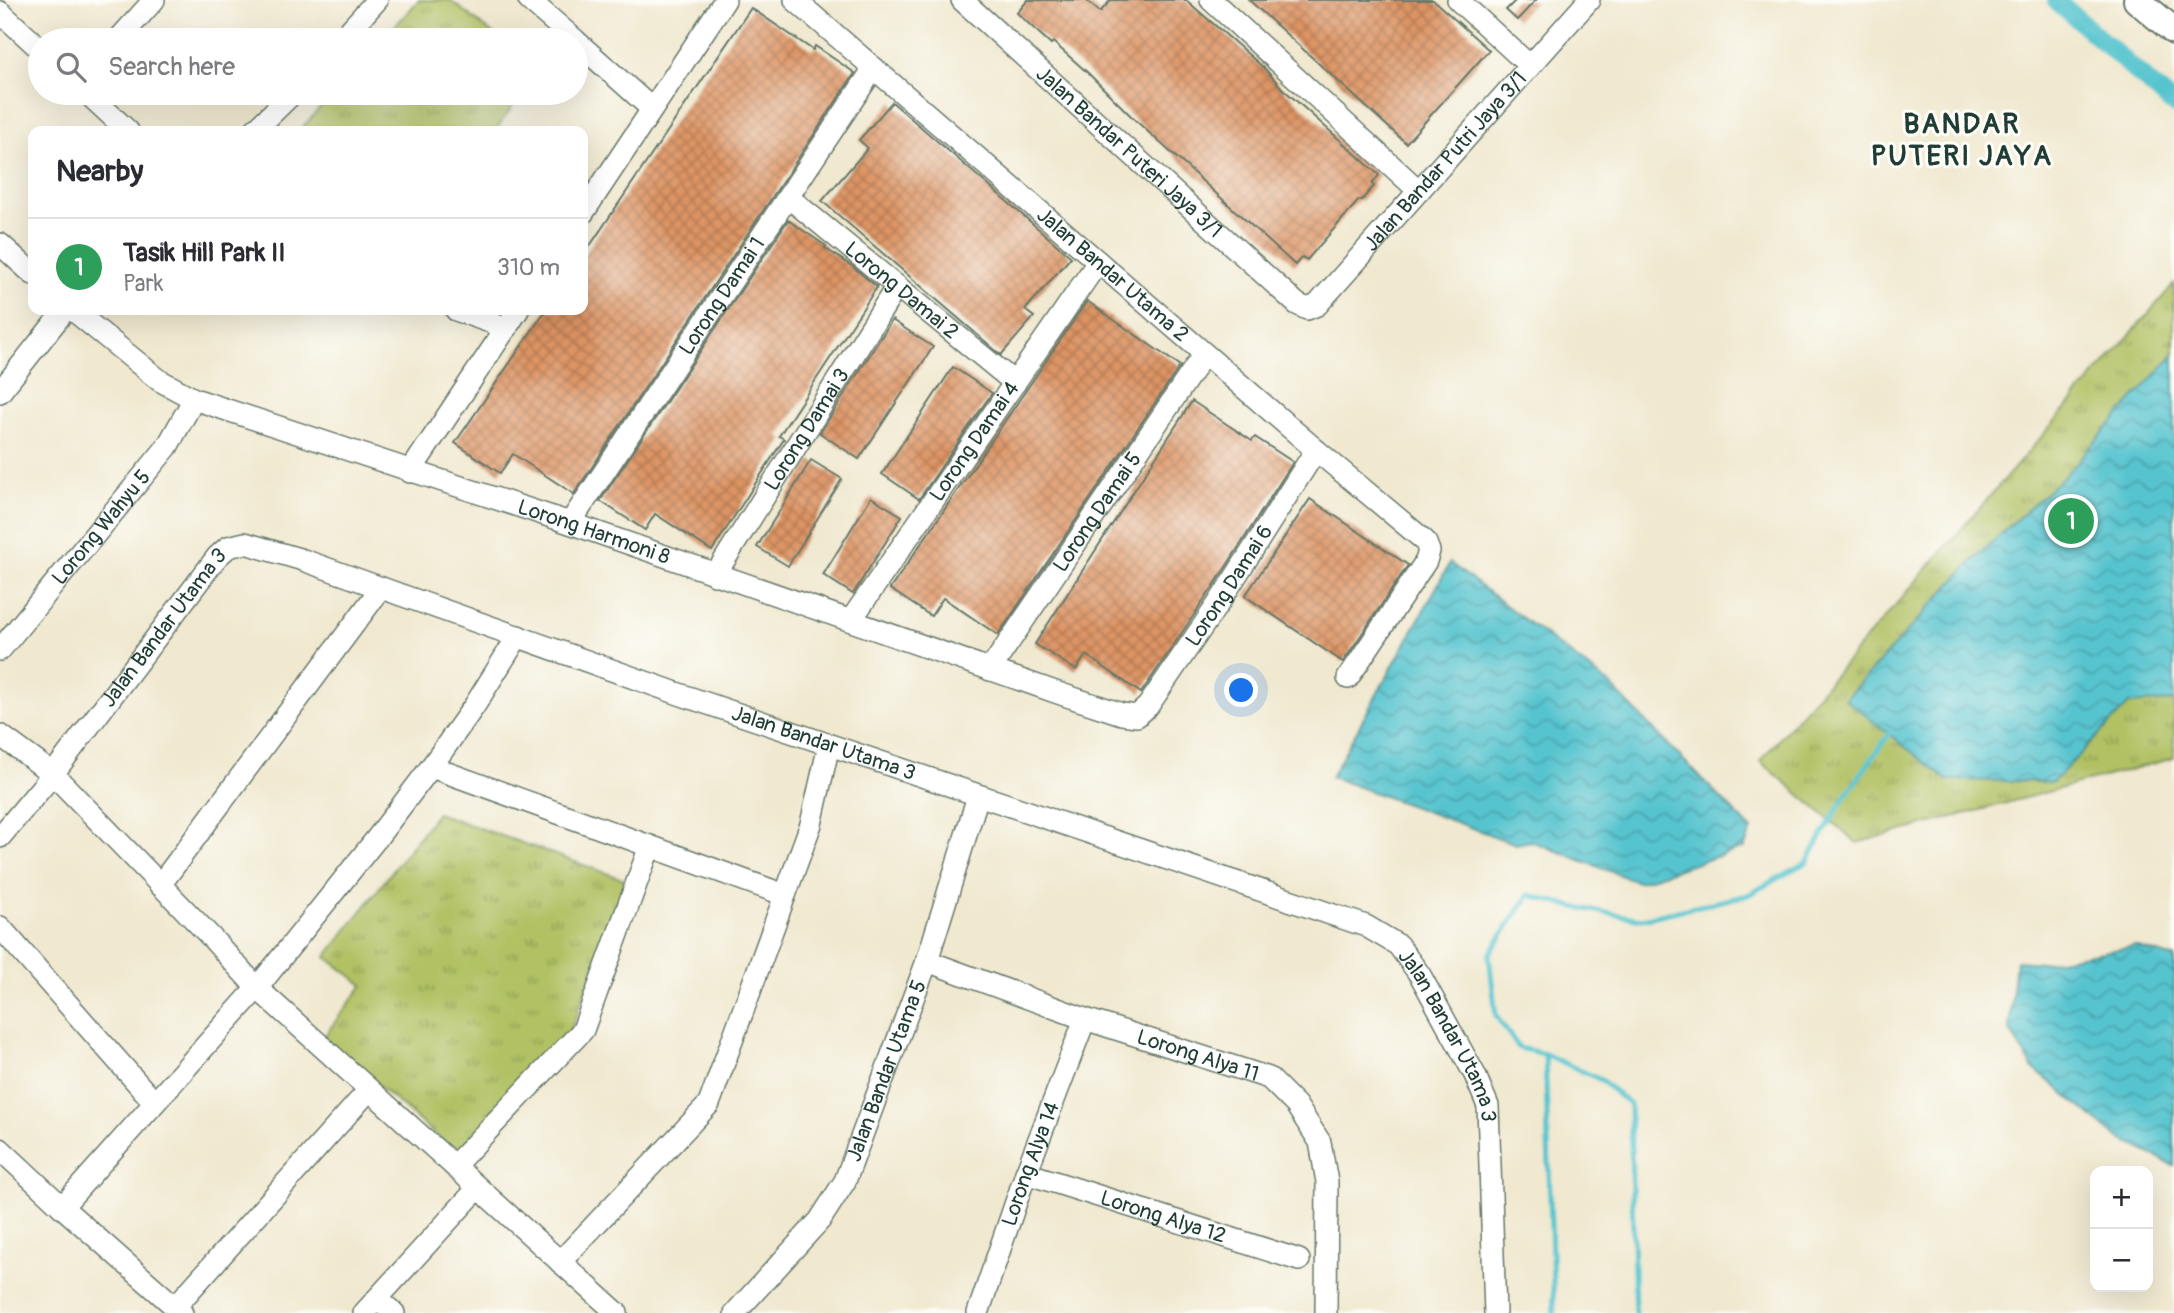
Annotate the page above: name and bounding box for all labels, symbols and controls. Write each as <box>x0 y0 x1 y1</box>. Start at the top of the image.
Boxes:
search box <box>28 28 588 105</box>
icon: search <box>52 48 90 86</box>
text: Search here <box>108 51 235 83</box>
street label: Jalan Bandar Puteri Jaya 3/1 <box>1030 61 1228 244</box>
street label: Jalan Bandar Putri Jaya 3/1 <box>1358 66 1533 257</box>
district label: BANDAR PUTERI JAYA <box>1871 107 2053 174</box>
text: Nearby <box>56 153 143 190</box>
street label: Jalan Bandar Utama 2 <box>1031 202 1194 348</box>
street label: Lorong Damai 1 <box>673 232 771 360</box>
street label: Lorong Damai 2 <box>839 236 964 345</box>
text: Tasik Hill Park II <box>123 237 286 269</box>
text: 1 <box>75 253 84 282</box>
text: 310 m <box>497 253 560 282</box>
text: Park <box>123 269 163 298</box>
street label: Lorong Damai 3 <box>758 363 856 496</box>
street label: Lorong Damai 4 <box>924 376 1026 507</box>
street label: Lorong Damai 5 <box>1047 447 1148 577</box>
street label: Lorong Wahyu 5 <box>46 464 157 591</box>
street label: Lorong Harmoni 8 <box>514 494 674 571</box>
pin: 1 <box>2048 495 2094 547</box>
street label: Lorong Damai 6 <box>1180 520 1279 652</box>
street label: Jalan Bandar Utama 3 <box>95 542 232 713</box>
your location <box>1224 673 1258 707</box>
street label: Jalan Bandar Utama 3 <box>728 700 919 787</box>
street label: Jalan Bandar Utama 3 <box>1392 944 1502 1122</box>
street label: Jalan Bandar Utama 5 <box>840 976 933 1166</box>
street label: Lorong Alya 11 <box>1133 1024 1262 1088</box>
street label: Lorong Alya 14 <box>996 1098 1066 1230</box>
map controls <box>2090 1166 2153 1292</box>
button: + <box>2090 1166 2153 1229</box>
street label: Lorong Alya 12 <box>1097 1185 1229 1250</box>
button: − <box>2090 1229 2153 1292</box>

